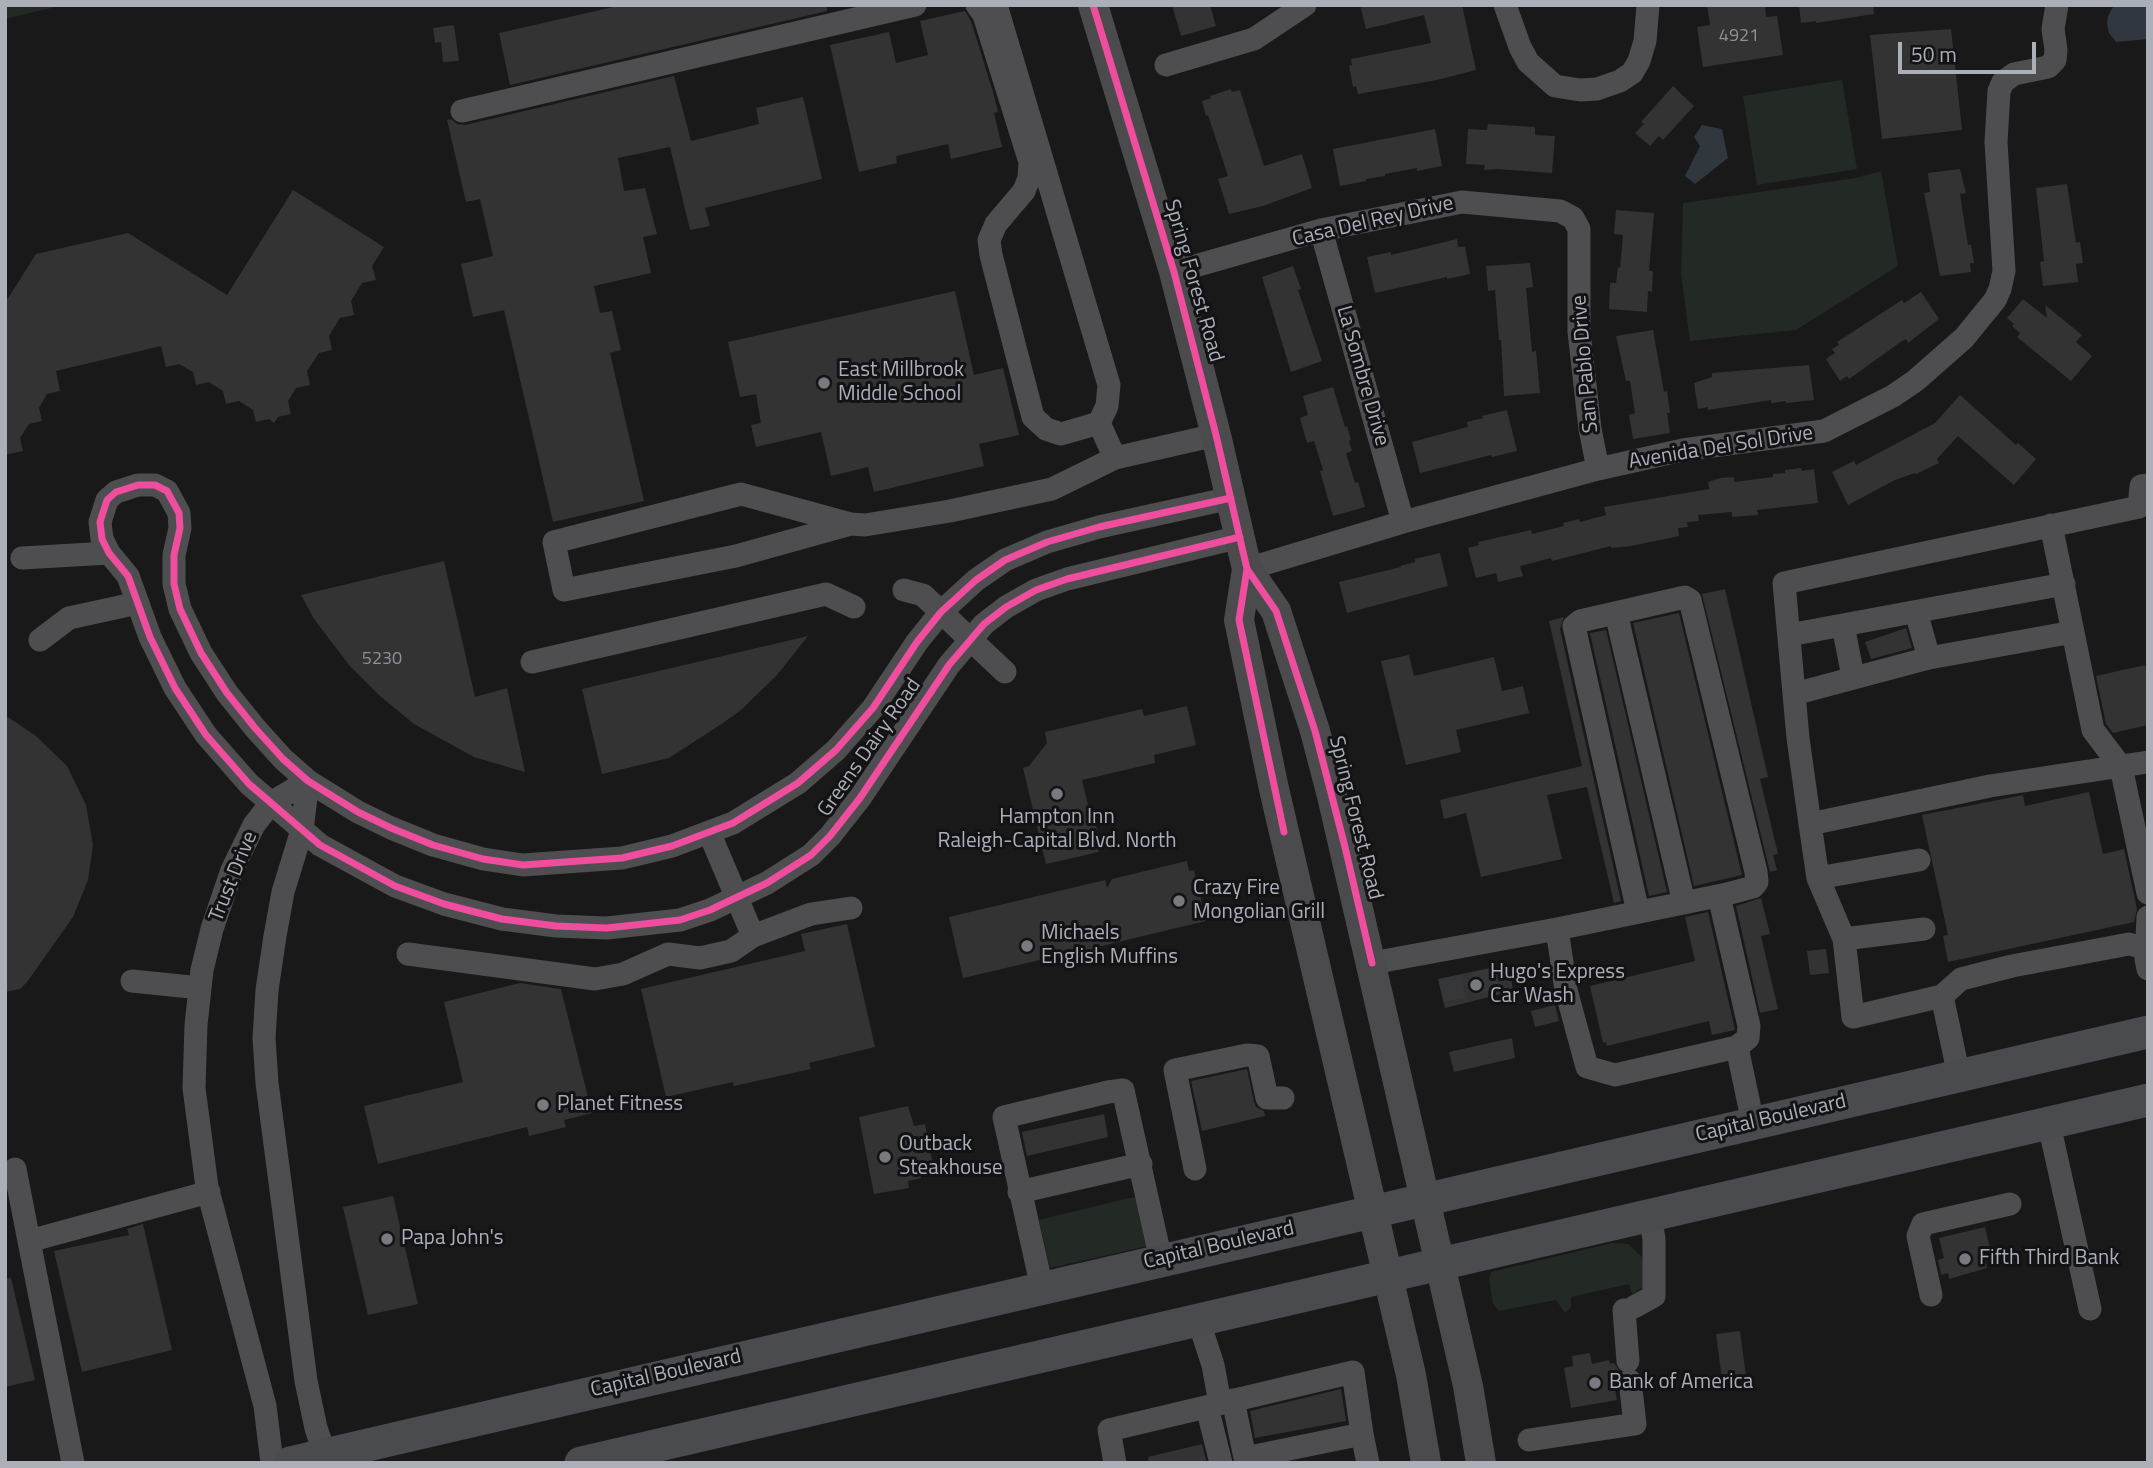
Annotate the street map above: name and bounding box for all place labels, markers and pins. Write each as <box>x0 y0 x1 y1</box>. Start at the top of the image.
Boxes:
place label: East Millbrook Middle School <box>838 358 964 408</box>
marker: East Millbrook Middle School <box>816 375 832 391</box>
marker: Hampton Inn Raleigh-Capital Blvd. North <box>1049 786 1065 802</box>
place label: Hampton Inn Raleigh-Capital Blvd. North <box>938 805 1176 855</box>
place label: Crazy Fire Mongolian Grill <box>1193 876 1325 926</box>
marker: Crazy Fire Mongolian Grill <box>1171 893 1187 909</box>
place label: Michaels English Muffins <box>1041 921 1178 971</box>
marker: Michaels English Muffins <box>1019 938 1035 954</box>
place label: Hugo's Express Car Wash <box>1490 960 1625 1010</box>
marker: Hugo's Express Car Wash <box>1468 977 1484 993</box>
place label: Planet Fitness <box>557 1092 683 1118</box>
marker: Planet Fitness <box>535 1097 551 1113</box>
place label: Outback Steakhouse <box>899 1132 1003 1182</box>
marker: Outback Steakhouse <box>877 1149 893 1165</box>
place label: Papa John's <box>401 1226 503 1252</box>
marker: Papa John's <box>379 1231 395 1247</box>
place label: Fifth Third Bank <box>1979 1246 2119 1272</box>
marker: Fifth Third Bank <box>1957 1251 1973 1267</box>
place label: Bank of America <box>1609 1370 1753 1396</box>
marker: Bank of America <box>1587 1375 1603 1391</box>

